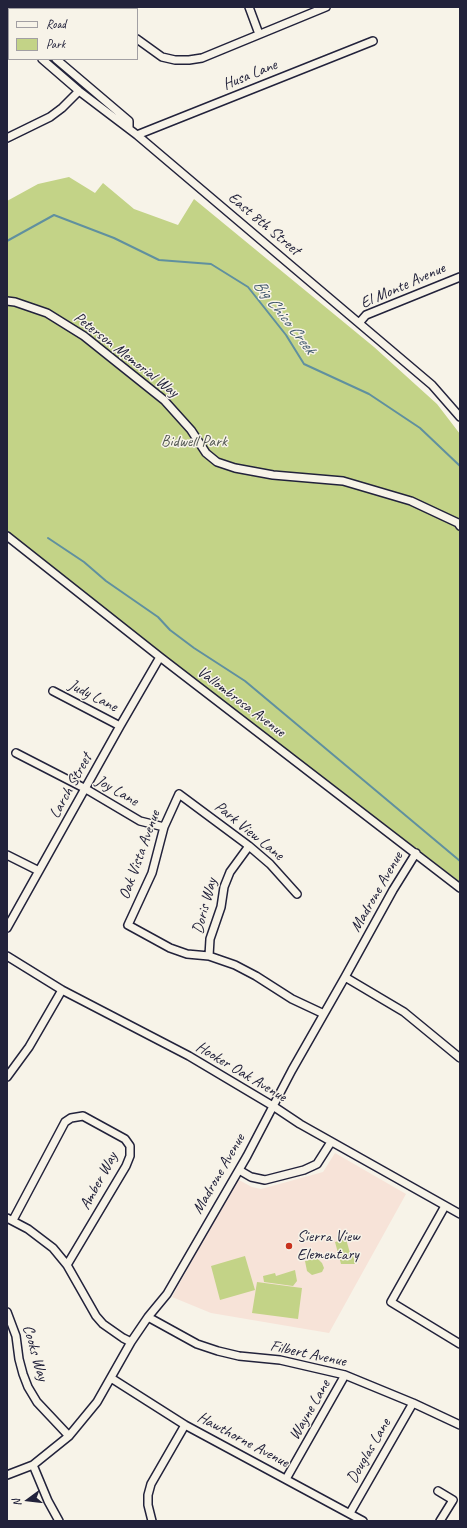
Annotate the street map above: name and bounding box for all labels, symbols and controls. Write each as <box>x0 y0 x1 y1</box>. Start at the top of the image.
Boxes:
legend <box>8 8 138 60</box>
text: Road <box>46 16 66 32</box>
text: Park <box>46 36 65 52</box>
street label: Husa Lane <box>220 55 280 95</box>
street label: East 8th Street <box>224 188 304 260</box>
street label: El Monte Avenue <box>358 259 448 313</box>
water label: Big Chico Creek <box>249 276 319 358</box>
street label: Peterson Memorial Way <box>70 308 182 402</box>
park label: Bidwell Park <box>161 432 227 452</box>
street label: Vallombrosa Avenue <box>193 663 289 741</box>
street label: Judy Lane <box>65 676 121 716</box>
street label: Larch Street <box>45 750 97 822</box>
street label: Joy Lane <box>92 771 142 811</box>
street label: Park View Lane <box>210 797 288 865</box>
street label: Oak Vista Avenue <box>115 808 165 902</box>
street label: Madrone Avenue <box>346 849 408 935</box>
street label: Doris Way <box>188 876 222 936</box>
street label: Hooker Oak Avenue <box>192 1037 290 1107</box>
street label: Madrone Avenue <box>188 1131 250 1217</box>
street label: Amber Way <box>76 1149 122 1213</box>
place label: Sierra View Elementary <box>297 1227 360 1265</box>
marker: Sierra View Elementary <box>284 1241 294 1251</box>
street label: Cooks Way <box>18 1323 52 1383</box>
street label: Filbert Avenue <box>268 1337 348 1371</box>
street label: Wayne Lane <box>285 1377 335 1443</box>
street label: Hawthorne Avenue <box>194 1408 292 1472</box>
street label: Douglas Lane <box>343 1415 395 1487</box>
north arrow <box>8 1480 48 1520</box>
text: N <box>9 1498 24 1508</box>

